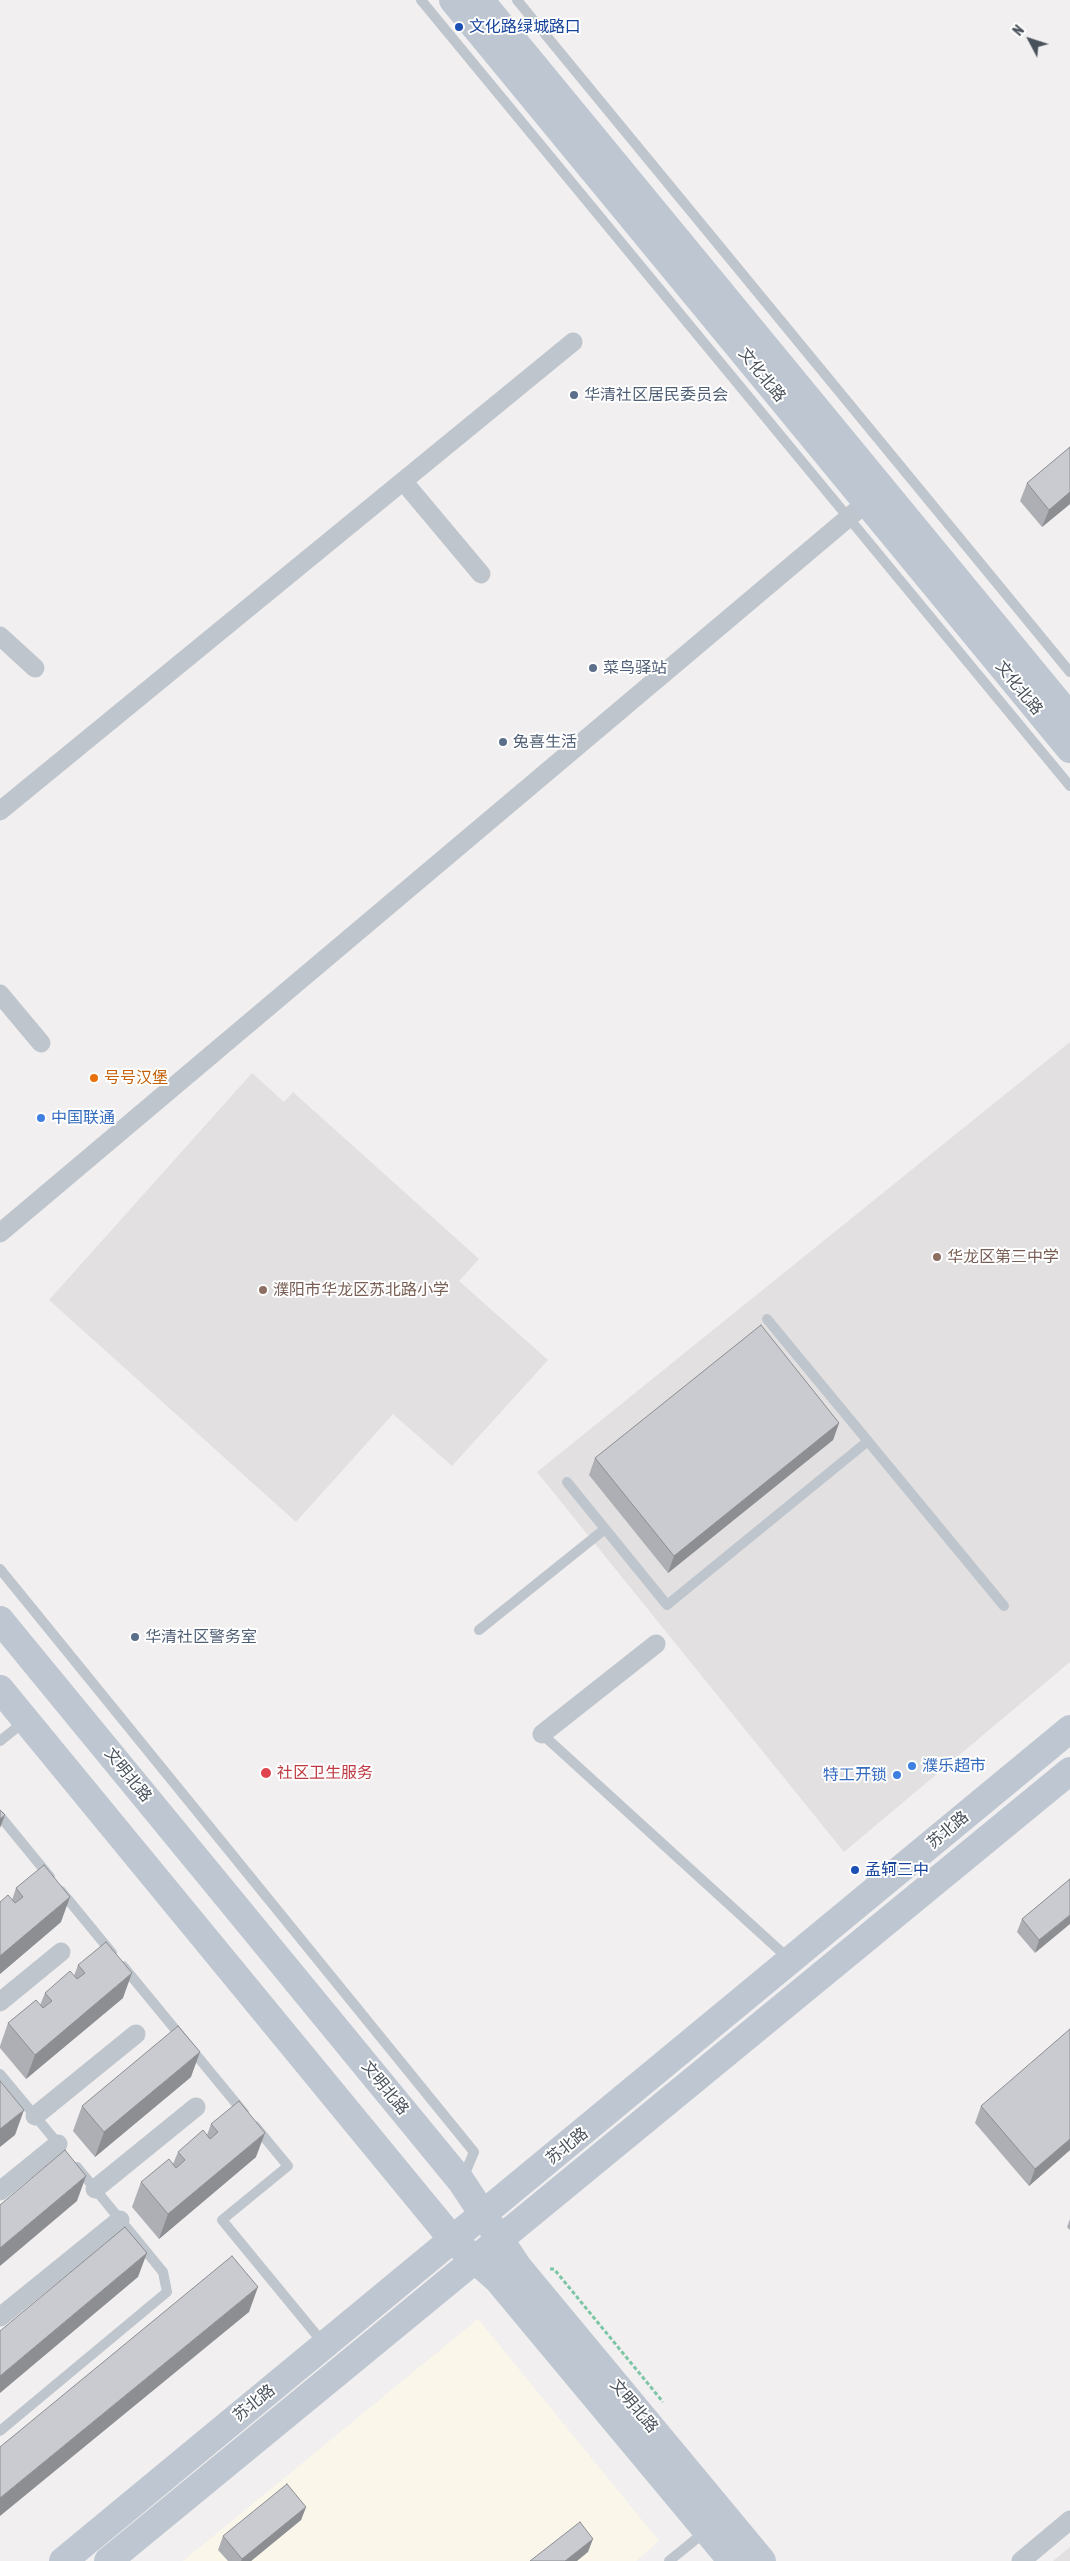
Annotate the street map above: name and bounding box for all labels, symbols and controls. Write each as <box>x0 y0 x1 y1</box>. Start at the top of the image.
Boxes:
north arrow <box>1005 15 1055 65</box>
place label: 文化路绿城路口 <box>469 17 581 37</box>
marker: 文化路绿城路口 <box>453 21 465 33</box>
text: N <box>1010 22 1027 39</box>
street label: 文化北路 <box>734 344 790 406</box>
place label: 华清社区居民委员会 <box>584 385 728 405</box>
marker: 华清社区居民委员会 <box>568 389 580 401</box>
street label: 文化北路 <box>991 657 1047 719</box>
place label: 菜鸟驿站 <box>603 658 667 678</box>
marker: 菜鸟驿站 <box>587 662 599 674</box>
place label: 兔喜生活 <box>513 732 577 752</box>
marker: 兔喜生活 <box>497 736 509 748</box>
place label: 号号汉堡 <box>104 1068 168 1088</box>
marker: 号号汉堡 <box>88 1072 100 1084</box>
place label: 中国联通 <box>51 1108 115 1128</box>
marker: 中国联通 <box>35 1112 47 1124</box>
place label: 华龙区第三中学 <box>947 1247 1059 1267</box>
marker: 华龙区第三中学 <box>931 1251 943 1263</box>
place label: 濮阳市华龙区苏北路小学 <box>273 1280 449 1300</box>
marker: 濮阳市华龙区苏北路小学 <box>257 1284 269 1296</box>
place label: 华清社区警务室 <box>145 1627 257 1647</box>
marker: 华清社区警务室 <box>129 1631 141 1643</box>
street label: 文明北路 <box>100 1744 156 1806</box>
place label: 濮乐超市 <box>922 1756 986 1776</box>
marker: 濮乐超市 <box>906 1760 918 1772</box>
place label: 社区卫生服务 <box>277 1763 373 1783</box>
place label: 特工开锁 <box>823 1765 887 1785</box>
marker: 社区卫生服务 <box>259 1766 273 1780</box>
marker: 特工开锁 <box>891 1769 903 1781</box>
street label: 苏北路 <box>923 1807 973 1853</box>
place label: 孟轲三中 <box>865 1860 929 1880</box>
marker: 孟轲三中 <box>849 1864 861 1876</box>
street label: 文明北路 <box>357 2057 413 2119</box>
street label: 苏北路 <box>542 2123 592 2169</box>
street label: 文明北路 <box>606 2375 662 2437</box>
street label: 苏北路 <box>229 2380 279 2426</box>

